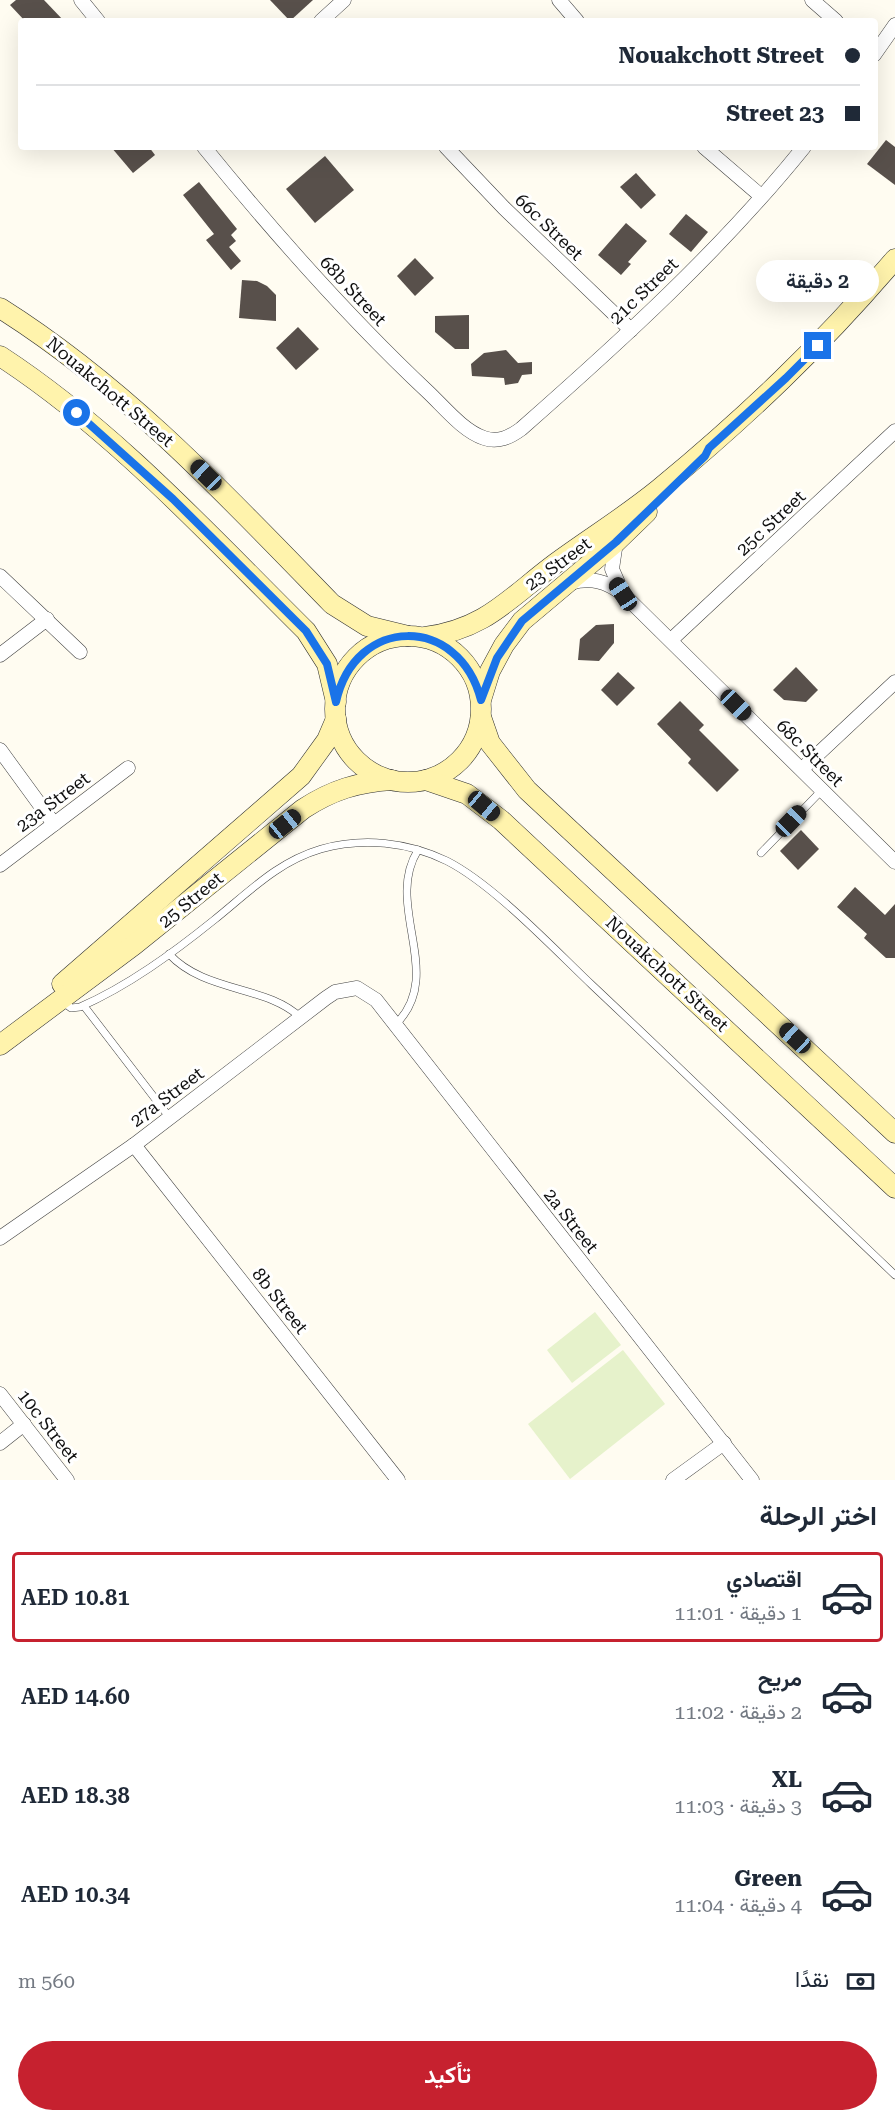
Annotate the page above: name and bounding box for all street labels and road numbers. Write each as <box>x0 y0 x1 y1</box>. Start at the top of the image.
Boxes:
street label: 66c Street <box>511 189 588 264</box>
street label: 68b Street <box>316 251 391 330</box>
street label: 21c Street <box>605 253 682 328</box>
street label: Nouakchott Street <box>42 332 178 451</box>
street label: 25c Street <box>732 485 810 560</box>
street label: 23 Street <box>521 532 595 595</box>
street label: 68c Street <box>772 715 849 791</box>
street label: 23a Street <box>12 767 94 836</box>
street label: 25 Street <box>154 867 227 932</box>
street label: Nouakchott Street <box>602 912 733 1036</box>
street label: 27a Street <box>126 1062 208 1131</box>
street label: 2a Street <box>540 1184 603 1257</box>
street label: 8b Street <box>248 1264 313 1338</box>
street label: 10c Street <box>14 1385 83 1466</box>

